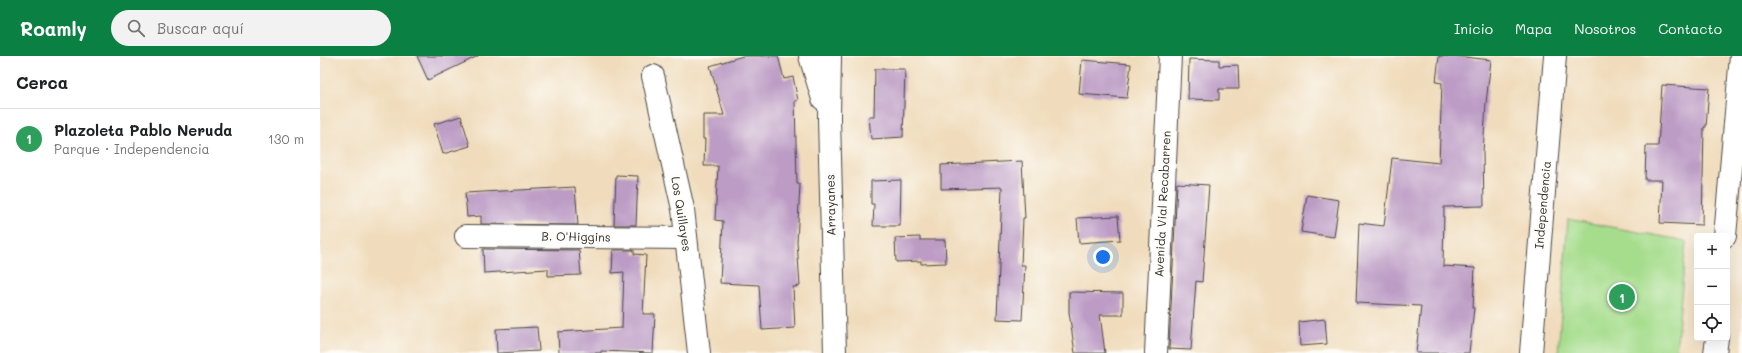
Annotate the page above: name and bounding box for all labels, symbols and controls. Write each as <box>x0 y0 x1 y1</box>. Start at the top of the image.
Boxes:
search box <box>111 10 391 46</box>
text: Roamly <box>20 16 87 41</box>
icon: search <box>125 17 147 39</box>
text: Buscar aquí <box>157 18 244 38</box>
text: Inicio <box>1454 19 1493 38</box>
text: Mapa <box>1515 19 1552 38</box>
text: Nosotros <box>1574 19 1636 38</box>
text: Contacto <box>1658 19 1722 38</box>
text: Cerca <box>16 71 68 93</box>
text: Plazoleta Pablo Neruda <box>54 120 232 140</box>
text: 1 <box>26 130 32 147</box>
text: 130 m <box>268 130 304 147</box>
street label: Avenida Vial Recabarren <box>1150 130 1174 278</box>
text: Parque · Independencia <box>54 140 210 157</box>
street label: Independencia <box>1530 160 1554 250</box>
street label: Arrayanes <box>821 174 839 236</box>
street label: Los Quillayes <box>668 175 696 253</box>
street label: B. O'Higgins <box>541 227 611 245</box>
map controls <box>1694 233 1730 341</box>
button: + <box>1694 233 1730 269</box>
your location <box>1093 247 1113 267</box>
button: − <box>1694 269 1730 305</box>
pin: 1 <box>1609 282 1635 312</box>
button: locate <box>1694 305 1730 341</box>

